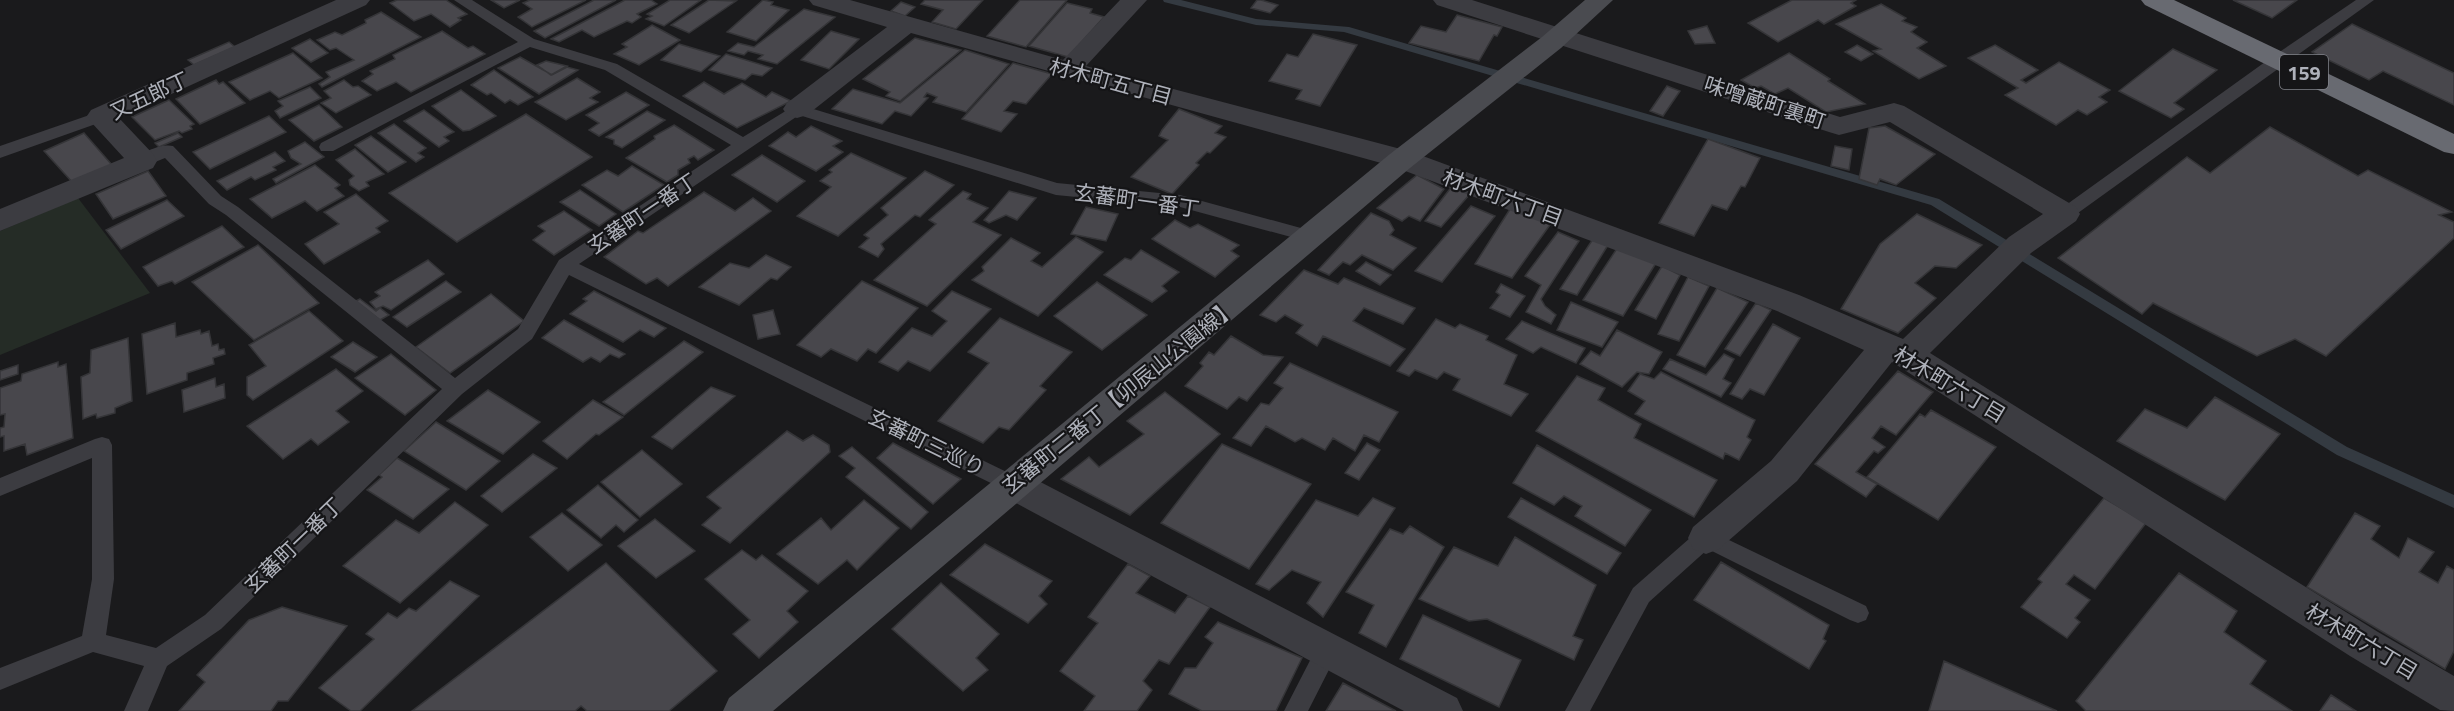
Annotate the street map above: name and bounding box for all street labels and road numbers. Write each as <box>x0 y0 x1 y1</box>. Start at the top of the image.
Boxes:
street label: 材木町五丁目 <box>1046 49 1176 113</box>
road number: 159 <box>2280 55 2328 89</box>
street label: 又五郎丁 <box>104 63 194 127</box>
street label: 味噌蔵町裏町 <box>1700 67 1830 137</box>
street label: 材木町六丁目 <box>1438 160 1568 234</box>
street label: 玄蕃町一番丁 <box>581 165 703 261</box>
street label: 玄蕃町一番丁 <box>1072 175 1202 225</box>
street label: 玄蕃町二番丁【卯辰山公園線】 <box>995 291 1243 501</box>
street label: 材木町六丁目 <box>1888 338 2012 430</box>
street label: 玄蕃町三巡り <box>863 400 991 484</box>
street label: 玄蕃町一番丁 <box>237 490 349 600</box>
street label: 材木町六丁目 <box>2300 595 2424 687</box>

